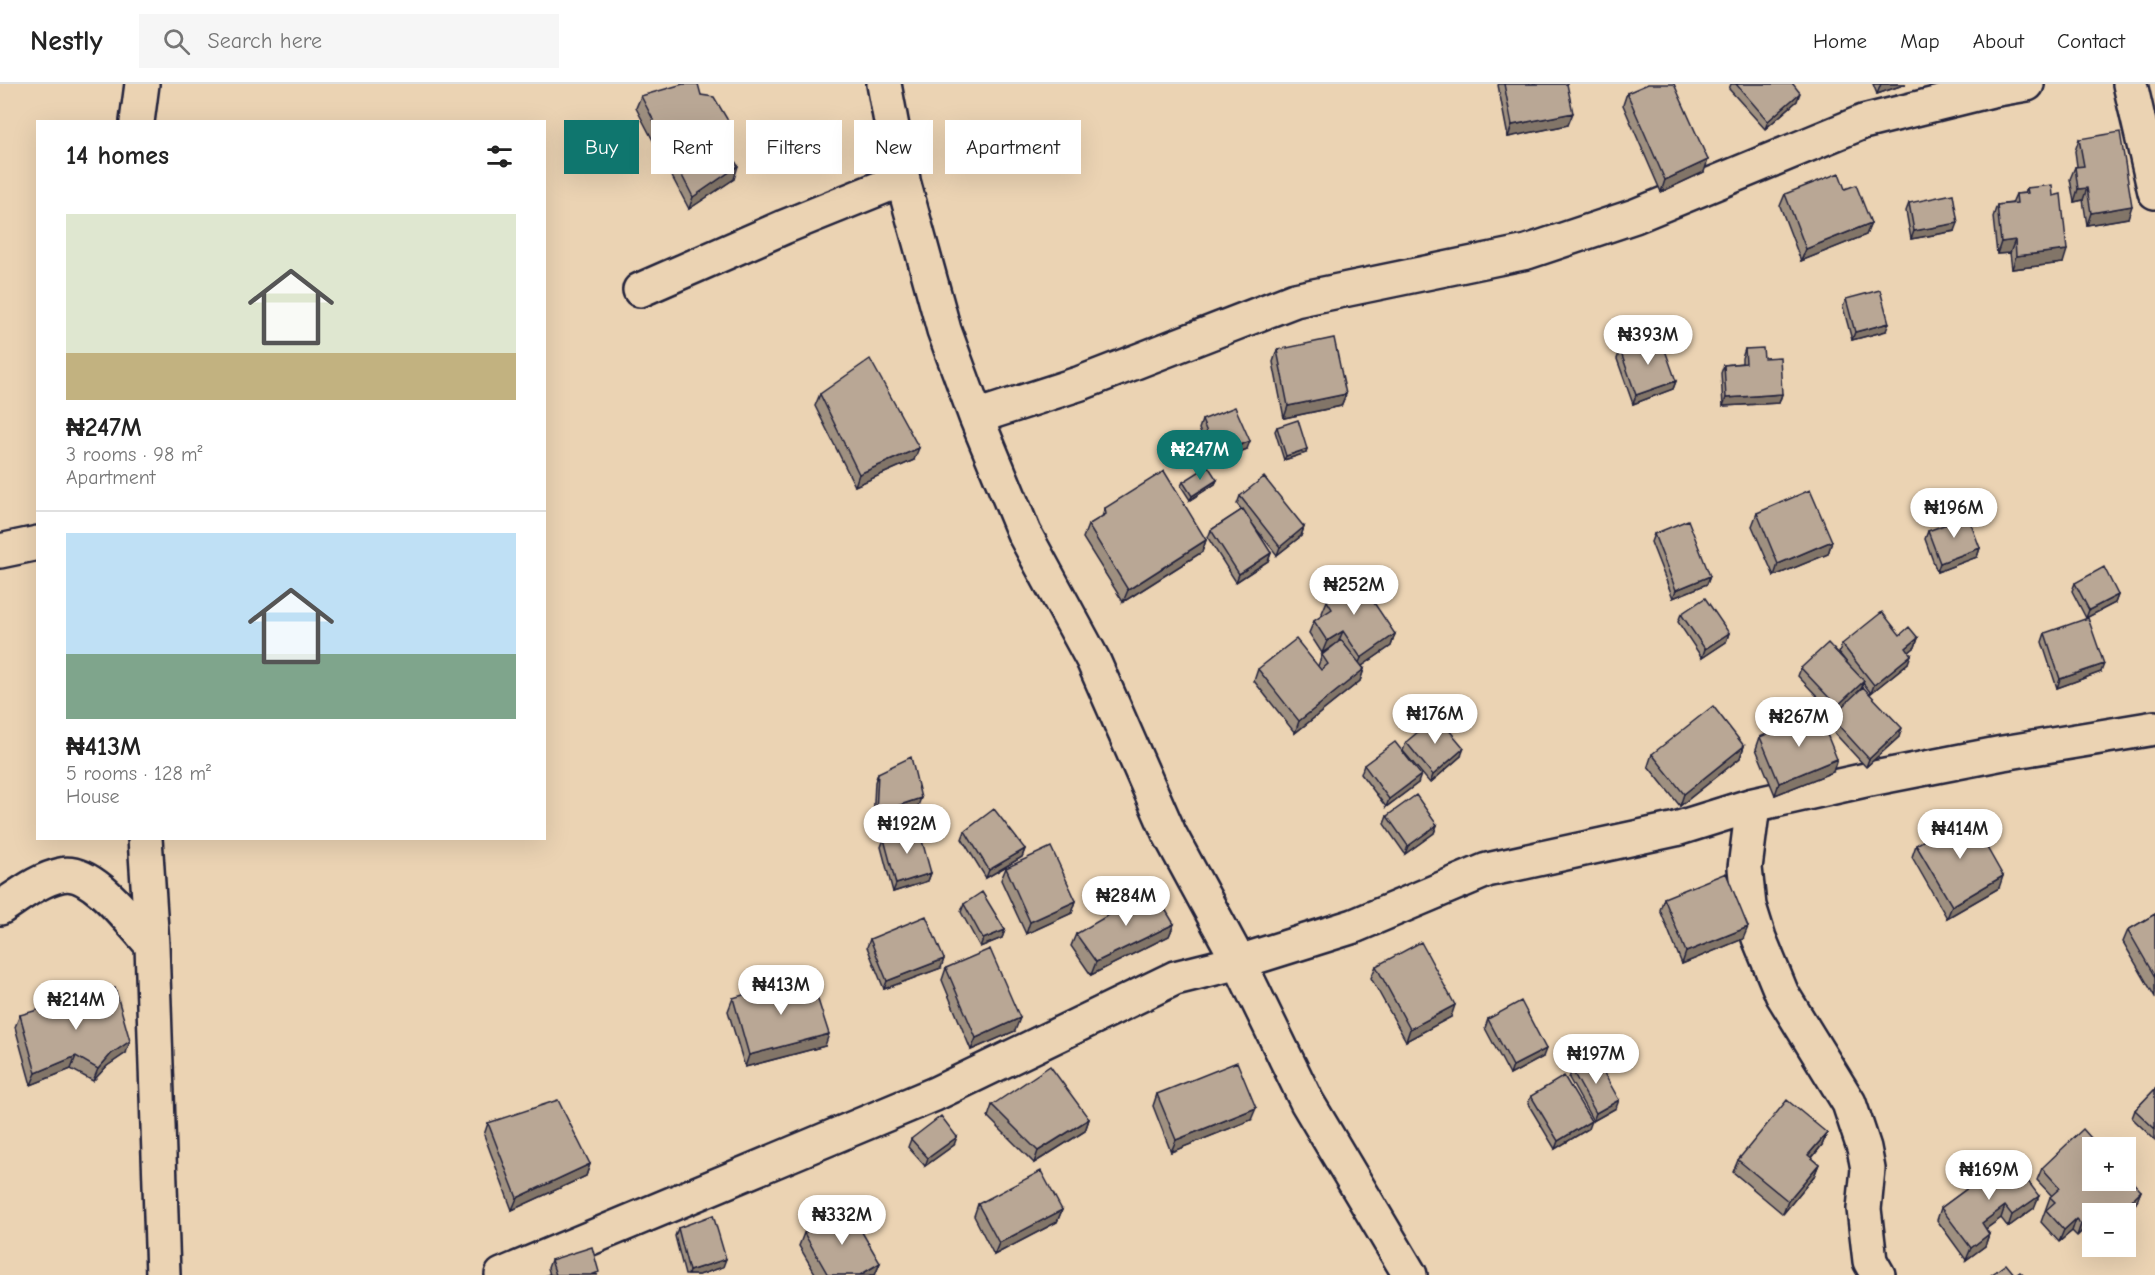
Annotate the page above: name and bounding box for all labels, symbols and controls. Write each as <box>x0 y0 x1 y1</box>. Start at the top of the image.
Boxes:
search box <box>139 14 559 68</box>
text: Nestly <box>30 25 103 57</box>
icon: search <box>160 25 193 58</box>
text: Search here <box>208 28 322 54</box>
text: Home <box>1813 29 1867 53</box>
text: Map <box>1900 29 1940 53</box>
text: About <box>1973 29 2024 53</box>
text: Contact <box>2057 29 2125 53</box>
chip: Buy <box>564 120 639 174</box>
chip: Rent <box>651 120 734 174</box>
chip: Filters <box>746 120 842 174</box>
chip: New <box>854 120 933 174</box>
chip: Apartment <box>945 120 1081 174</box>
icon: filters <box>483 140 516 173</box>
text: 14 homes <box>66 141 169 171</box>
icon: home <box>237 253 345 361</box>
pin: ₦393M <box>1606 315 1690 366</box>
text: ₦393M <box>1618 323 1678 346</box>
text: ₦247M <box>66 413 142 443</box>
pin: ₦247M <box>1158 430 1242 481</box>
text: ₦247M <box>1171 438 1229 461</box>
text: 3 rooms · 98 m² <box>66 443 202 466</box>
text: Apartment <box>66 466 156 489</box>
pin: ₦196M <box>1912 488 1996 539</box>
text: ₦196M <box>1924 496 1984 519</box>
pin: ₦252M <box>1312 565 1396 616</box>
icon: home <box>237 572 345 680</box>
text: ₦252M <box>1323 573 1385 596</box>
pin: ₦176M <box>1393 694 1477 745</box>
pin: ₦267M <box>1757 697 1841 748</box>
text: ₦176M <box>1406 702 1464 725</box>
text: ₦267M <box>1769 705 1829 728</box>
text: ₦413M <box>66 732 141 762</box>
text: 5 rooms · 128 m² <box>66 762 211 785</box>
text: House <box>66 785 120 808</box>
pin: ₦192M <box>865 804 949 855</box>
pin: ₦414M <box>1918 809 2002 860</box>
text: ₦192M <box>878 812 936 835</box>
text: ₦414M <box>1932 817 1988 840</box>
pin: ₦284M <box>1084 876 1168 927</box>
text: ₦284M <box>1096 884 1156 907</box>
pin: ₦413M <box>739 965 823 1016</box>
text: ₦413M <box>752 973 810 996</box>
pin: ₦214M <box>34 980 118 1031</box>
text: ₦214M <box>47 988 105 1011</box>
pin: ₦197M <box>1554 1034 1638 1085</box>
text: ₦197M <box>1567 1042 1625 1065</box>
map controls <box>2082 1137 2136 1257</box>
button: + <box>2082 1137 2136 1191</box>
pin: ₦169M <box>1947 1150 2031 1201</box>
text: ₦169M <box>1959 1158 2019 1181</box>
pin: ₦332M <box>800 1195 884 1246</box>
text: ₦332M <box>812 1203 872 1226</box>
button: − <box>2082 1203 2136 1257</box>

